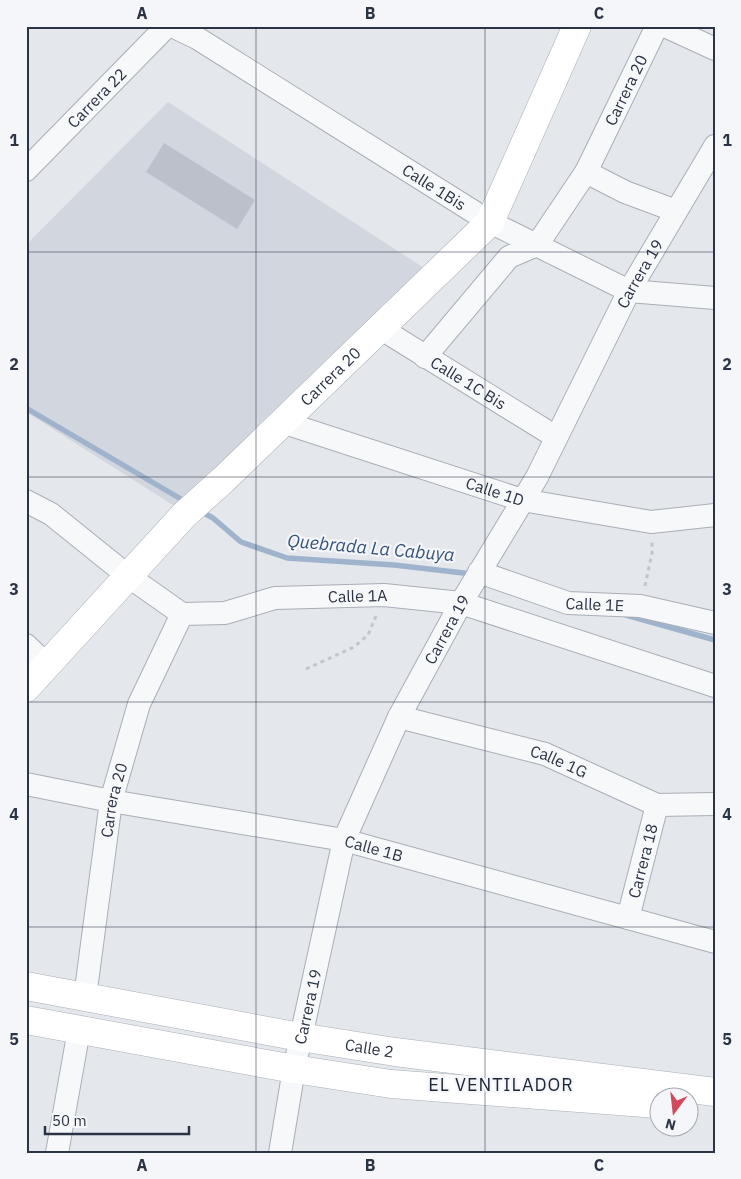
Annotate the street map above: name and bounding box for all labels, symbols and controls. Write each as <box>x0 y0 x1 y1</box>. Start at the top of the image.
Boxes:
text: A <box>137 3 148 23</box>
text: B <box>365 3 376 23</box>
text: C <box>594 3 604 23</box>
street label: Carrera 20 <box>600 51 651 129</box>
street label: Carrera 22 <box>63 64 131 132</box>
text: 1 <box>9 130 19 150</box>
text: 1 <box>722 130 732 150</box>
street label: Calle 1Bis <box>399 160 470 215</box>
street label: Carrera 19 <box>612 236 667 311</box>
street label: Carrera 20 <box>296 343 365 410</box>
street label: Calle 1C Bis <box>427 352 510 414</box>
text: 2 <box>9 354 19 374</box>
text: 2 <box>722 354 732 374</box>
street label: Calle 1D <box>463 472 527 510</box>
water label: Quebrada La Cabuya <box>287 529 456 566</box>
text: 3 <box>9 579 19 599</box>
text: 3 <box>722 579 732 599</box>
street label: Calle 1A <box>328 585 388 607</box>
street label: Carrera 19 <box>420 591 474 668</box>
street label: Calle 1E <box>565 593 624 615</box>
street label: Calle 1G <box>528 741 591 782</box>
street label: Carrera 20 <box>96 760 132 839</box>
text: 4 <box>9 804 19 824</box>
text: 4 <box>722 804 732 824</box>
street label: Carrera 18 <box>623 821 662 900</box>
street label: Calle 1B <box>342 831 405 866</box>
street label: Carrera 19 <box>290 967 326 1046</box>
text: 5 <box>9 1029 19 1049</box>
text: 5 <box>722 1029 732 1049</box>
street label: Calle 2 <box>344 1034 395 1062</box>
district label: EL VENTILADOR <box>428 1073 574 1096</box>
north arrow <box>648 1086 698 1136</box>
scale bar <box>45 1104 189 1136</box>
text: 50 m <box>52 1111 87 1130</box>
text: N <box>663 1115 678 1135</box>
text: A <box>137 1155 148 1175</box>
text: B <box>365 1155 376 1175</box>
text: C <box>594 1155 604 1175</box>

